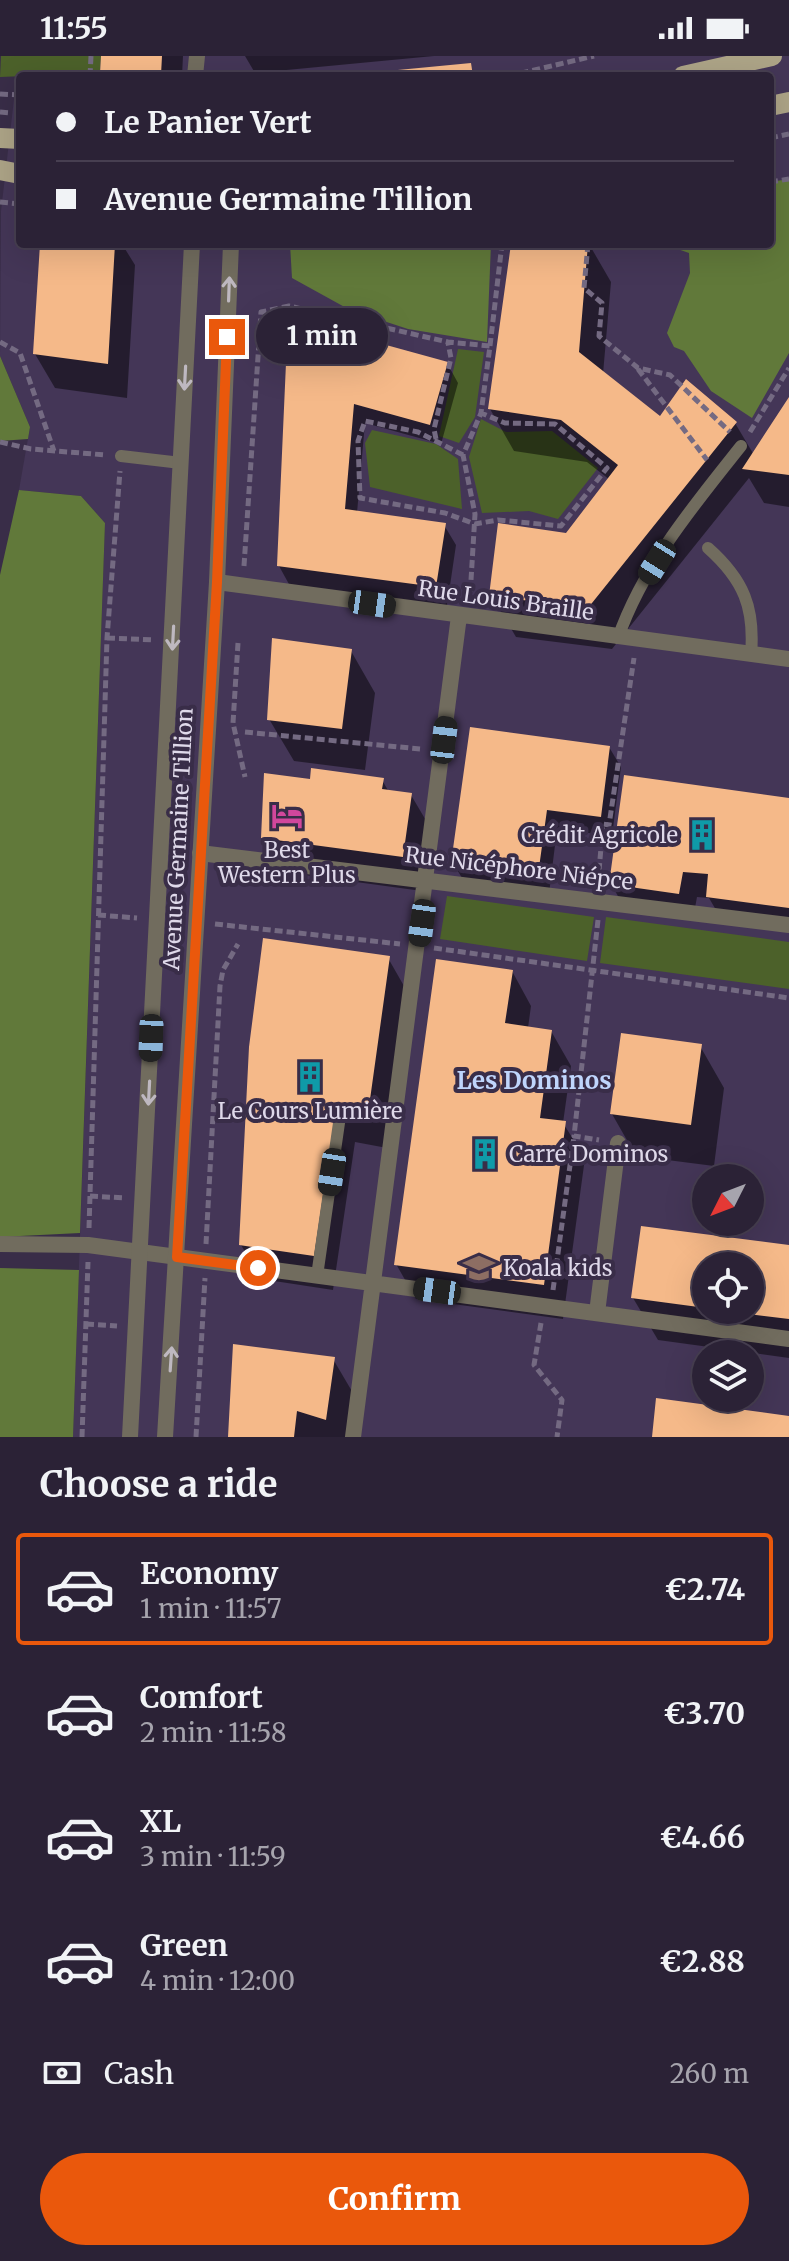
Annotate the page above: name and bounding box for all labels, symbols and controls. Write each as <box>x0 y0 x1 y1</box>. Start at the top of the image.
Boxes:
text: 11:55 <box>40 9 108 47</box>
text: Le Panier Vert <box>104 103 312 141</box>
text: Avenue Germaine Tillion <box>104 180 472 218</box>
one-way arrow <box>222 276 237 303</box>
callout: 1 min <box>255 309 387 365</box>
route end <box>209 319 245 355</box>
text: 1 min <box>287 319 357 352</box>
one-way arrow <box>177 364 192 391</box>
car <box>634 535 680 589</box>
street label: Rue Louis Braille <box>416 574 596 626</box>
car <box>347 589 397 619</box>
one-way arrow <box>165 624 180 650</box>
street label: Avenue Germaine Tillion <box>157 707 199 972</box>
car <box>429 715 459 765</box>
hotel icon: Best Western Plus <box>270 799 304 833</box>
building icon: Crédit Agricole <box>685 818 719 852</box>
place label: Crédit Agricole <box>521 821 678 849</box>
place label: Best Western Plus <box>217 836 356 889</box>
street label: Rue Nicéphore Niépce <box>403 840 635 896</box>
car <box>407 898 437 948</box>
car <box>138 1014 164 1062</box>
building icon: Le Cours Lumière <box>293 1060 327 1094</box>
district label: Les Dominos <box>456 1065 612 1096</box>
one-way arrow <box>141 1079 156 1106</box>
place label: Le Cours Lumière <box>217 1097 403 1125</box>
building icon: Carré Dominos <box>468 1137 502 1171</box>
place label: Carré Dominos <box>509 1140 668 1168</box>
car <box>316 1146 348 1198</box>
north arrow <box>692 1164 764 1236</box>
map controls <box>692 1164 764 1412</box>
route start <box>240 1250 276 1286</box>
school or university icon: Koala kids <box>462 1251 496 1285</box>
button: locate <box>692 1252 764 1324</box>
place label: Koala kids <box>503 1254 613 1282</box>
car <box>412 1276 462 1306</box>
button: layers <box>692 1340 764 1412</box>
one-way arrow <box>164 1346 179 1373</box>
text: Choose a ride <box>40 1462 277 1507</box>
icon: car <box>44 1553 116 1625</box>
text: Economy <box>140 1554 278 1592</box>
text: €2.74 <box>664 1570 745 1608</box>
text: 1 min · 11:57 <box>140 1592 281 1625</box>
icon: car <box>44 1677 116 1749</box>
text: Comfort <box>140 1678 263 1716</box>
text: €3.70 <box>663 1694 745 1732</box>
text: 2 min · 11:58 <box>140 1716 286 1749</box>
icon: car <box>44 1801 116 1873</box>
text: XL <box>140 1802 181 1840</box>
text: €4.66 <box>660 1818 745 1856</box>
text: 3 min · 11:59 <box>140 1840 286 1873</box>
icon: car <box>44 1925 116 1997</box>
text: Green <box>140 1926 228 1964</box>
text: €2.88 <box>659 1942 745 1980</box>
text: 4 min · 12:00 <box>140 1964 295 1997</box>
icon: cash <box>40 2051 84 2095</box>
text: Cash <box>104 2054 174 2092</box>
text: 260 m <box>670 2057 749 2090</box>
button: Confirm <box>40 2153 749 2245</box>

